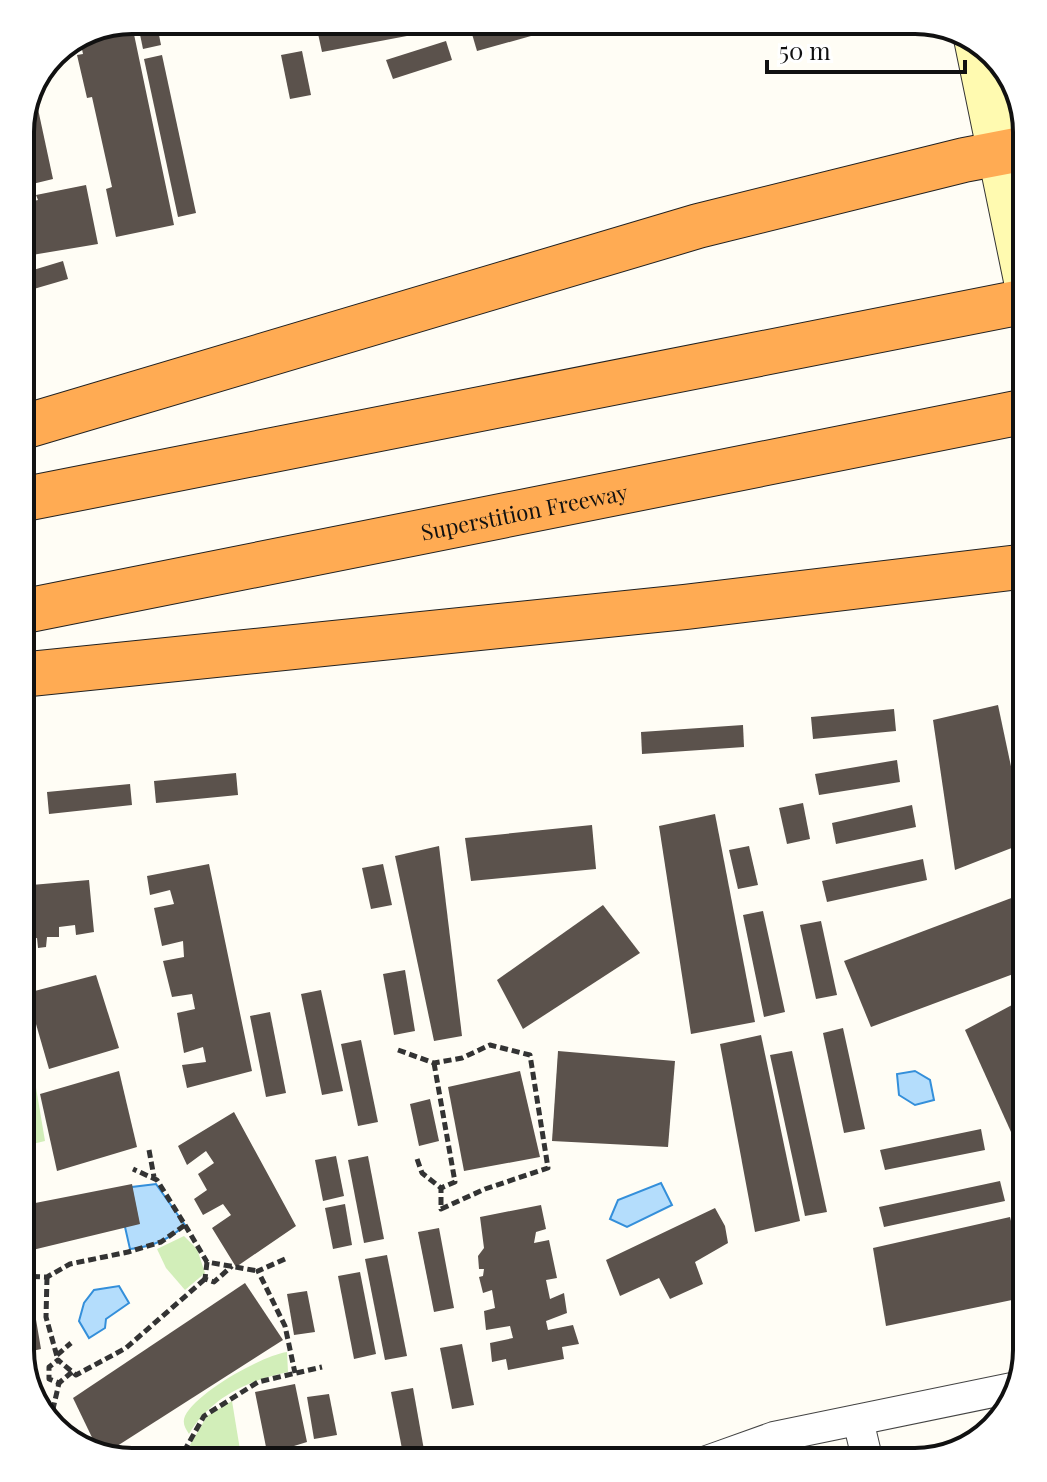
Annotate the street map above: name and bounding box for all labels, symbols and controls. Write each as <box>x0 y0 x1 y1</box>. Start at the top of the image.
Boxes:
scale bar <box>767 24 965 74</box>
text: 50 m <box>779 34 831 66</box>
street label: Superstition Freeway <box>418 476 630 547</box>

